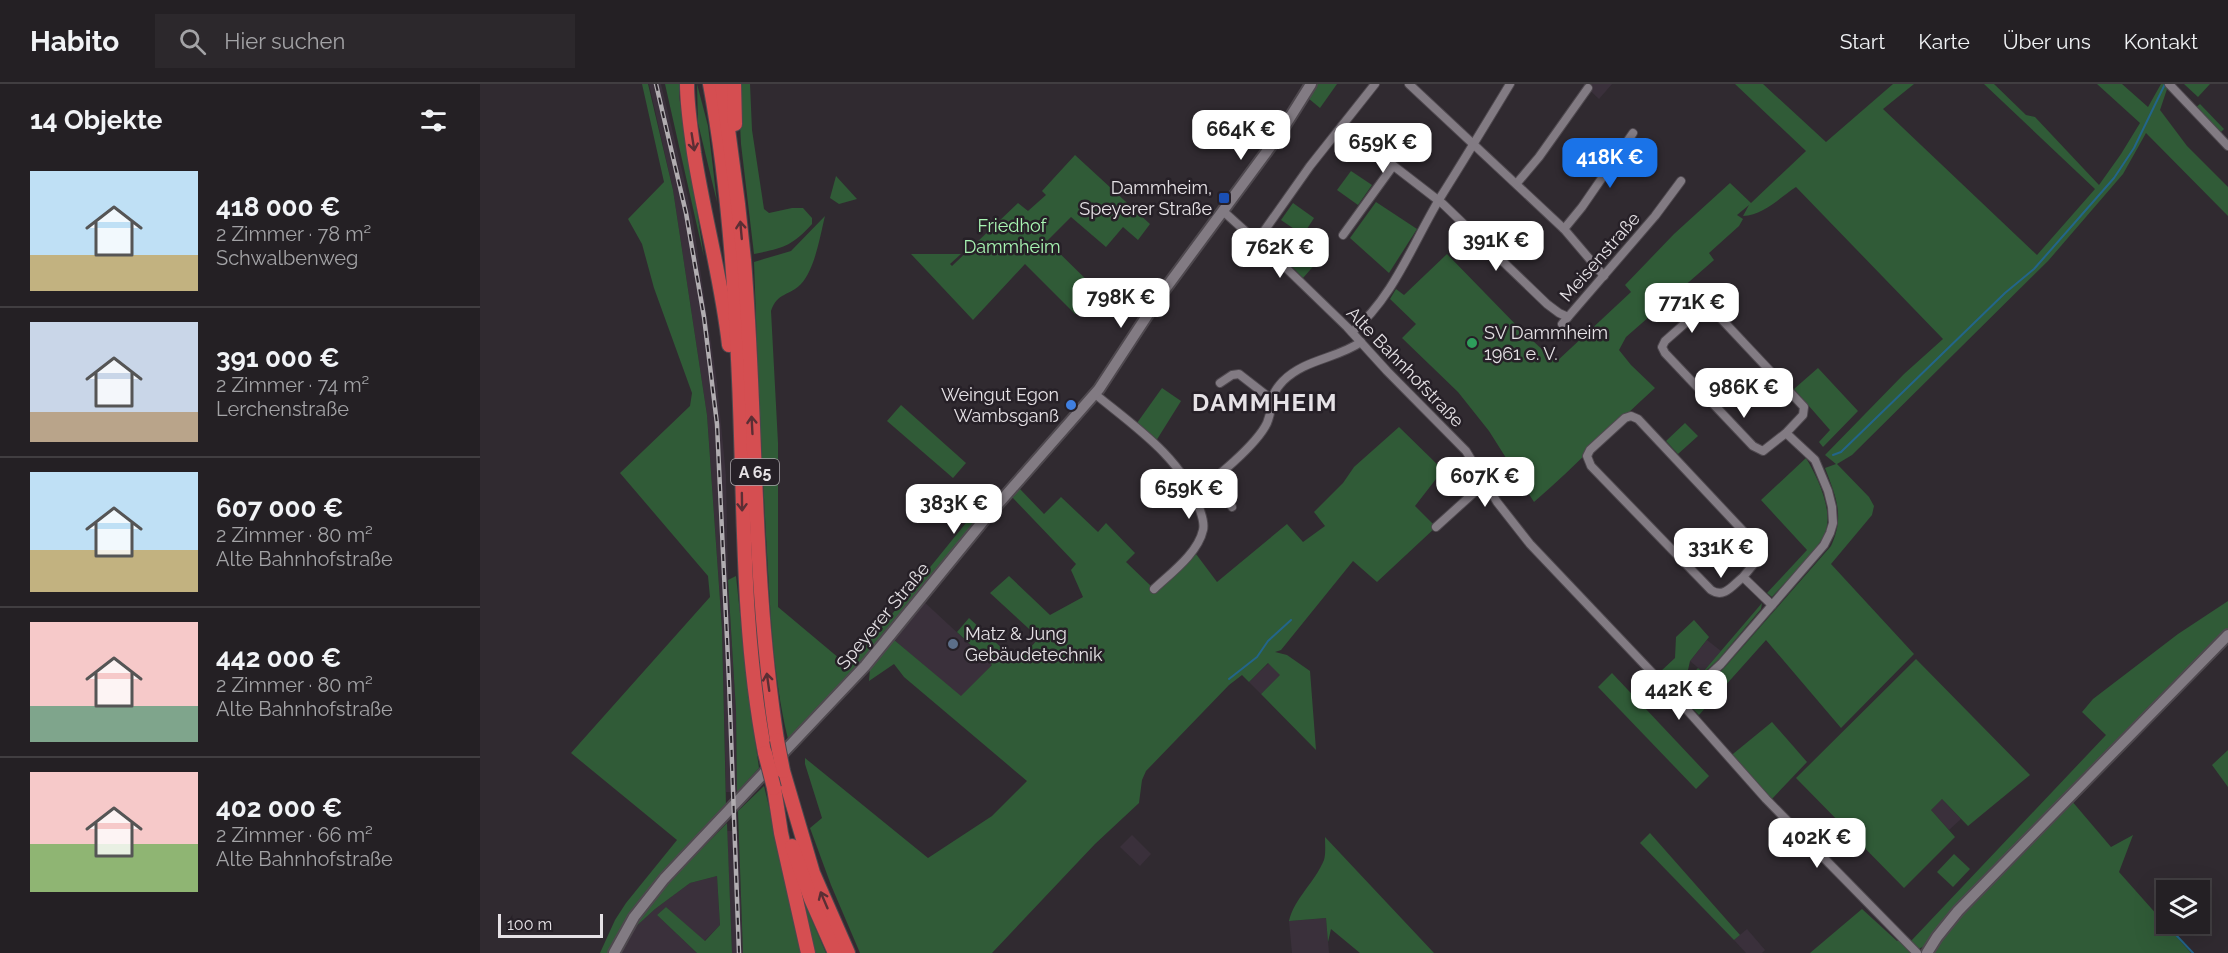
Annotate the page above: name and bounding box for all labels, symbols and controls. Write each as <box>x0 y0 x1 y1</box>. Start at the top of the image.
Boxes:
search box <box>155 14 575 68</box>
text: Habito <box>30 25 119 58</box>
icon: search <box>176 25 209 58</box>
text: Hier suchen <box>224 28 345 54</box>
text: Start <box>1840 29 1885 54</box>
text: Karte <box>1918 29 1970 54</box>
text: Über uns <box>2003 29 2091 54</box>
text: Kontakt <box>2124 29 2198 54</box>
icon: filters <box>417 104 450 137</box>
text: 14 Objekte <box>30 105 162 135</box>
pin: 664K € <box>1192 110 1290 161</box>
text: 664K € <box>1206 117 1276 141</box>
pin: 659K € <box>1334 123 1432 174</box>
text: 659K € <box>1349 130 1417 154</box>
one-way arrow <box>687 132 698 151</box>
pin: 418K € <box>1561 138 1659 189</box>
text: 418K € <box>1576 145 1644 169</box>
place label: Dammheim, Speyerer Straße <box>1079 177 1212 219</box>
marker: Dammheim, Speyerer Straße <box>1217 191 1231 205</box>
text: 418 000 € <box>216 192 341 222</box>
icon: home <box>78 195 150 267</box>
street label: Meisenstraße <box>1555 208 1644 306</box>
park label: Friedhof Dammheim <box>963 215 1061 257</box>
one-way arrow <box>735 220 746 240</box>
pin: 391K € <box>1447 221 1545 272</box>
text: 2 Zimmer · 78 m² <box>216 222 371 246</box>
pin: 762K € <box>1231 228 1329 279</box>
text: 391K € <box>1463 228 1529 252</box>
text: 762K € <box>1246 235 1314 259</box>
text: Schwalbenweg <box>216 246 358 270</box>
pin: 798K € <box>1072 278 1170 329</box>
pin: 771K € <box>1643 283 1741 334</box>
text: 798K € <box>1087 285 1155 309</box>
text: 771K € <box>1659 290 1725 314</box>
street label: Alte Bahnhofstraße <box>1343 302 1468 432</box>
place label: SV Dammheim 1961 e. V. <box>1484 322 1608 364</box>
marker: SV Dammheim 1961 e. V. <box>1465 336 1479 350</box>
text: 391 000 € <box>216 343 340 373</box>
icon: home <box>78 346 150 418</box>
pin: 986K € <box>1695 368 1793 419</box>
text: 2 Zimmer · 74 m² <box>216 373 369 397</box>
text: 986K € <box>1709 375 1779 399</box>
place label: Weingut Egon Wambsganß <box>941 384 1059 426</box>
district label: DAMMHEIM <box>1192 388 1338 417</box>
text: Lerchenstraße <box>216 397 349 421</box>
marker: Weingut Egon Wambsganß <box>1064 398 1078 412</box>
one-way arrow <box>747 415 758 435</box>
pin: 607K € <box>1436 457 1534 508</box>
road number: A 65 <box>731 459 779 485</box>
text: 607K € <box>1450 464 1520 488</box>
pin: 659K € <box>1140 469 1238 520</box>
text: 659K € <box>1155 476 1223 500</box>
pin: 383K € <box>905 484 1003 535</box>
text: 383K € <box>920 491 988 515</box>
one-way arrow <box>736 492 748 512</box>
text: 607 000 € <box>216 493 343 523</box>
icon: home <box>78 496 150 568</box>
text: 2 Zimmer · 80 m² <box>216 523 373 547</box>
pin: 331K € <box>1672 528 1770 579</box>
text: 331K € <box>1688 535 1754 559</box>
text: Alte Bahnhofstraße <box>216 547 393 571</box>
street label: Speyerer Straße <box>832 558 934 673</box>
place label: Matz & Jung Gebäudetechnik <box>965 623 1103 665</box>
marker: Matz & Jung Gebäudetechnik <box>946 637 960 651</box>
text: 442 000 € <box>216 643 341 673</box>
icon: home <box>78 646 150 718</box>
pin: 442K € <box>1630 670 1728 721</box>
text: 2 Zimmer · 80 m² <box>216 673 373 697</box>
one-way arrow <box>762 673 773 692</box>
text: 442K € <box>1645 677 1713 701</box>
text: Alte Bahnhofstraße <box>216 697 393 721</box>
text: 402 000 € <box>216 793 343 823</box>
icon: home <box>78 796 150 868</box>
pin: 402K € <box>1768 818 1866 869</box>
text: 2 Zimmer · 66 m² <box>216 823 373 847</box>
text: 402K € <box>1783 825 1851 849</box>
text: Alte Bahnhofstraße <box>216 847 393 871</box>
map controls <box>2156 880 2210 934</box>
button: layers <box>2156 880 2210 934</box>
one-way arrow <box>818 891 829 909</box>
scale bar <box>498 911 603 938</box>
text: 100 m <box>507 915 552 934</box>

